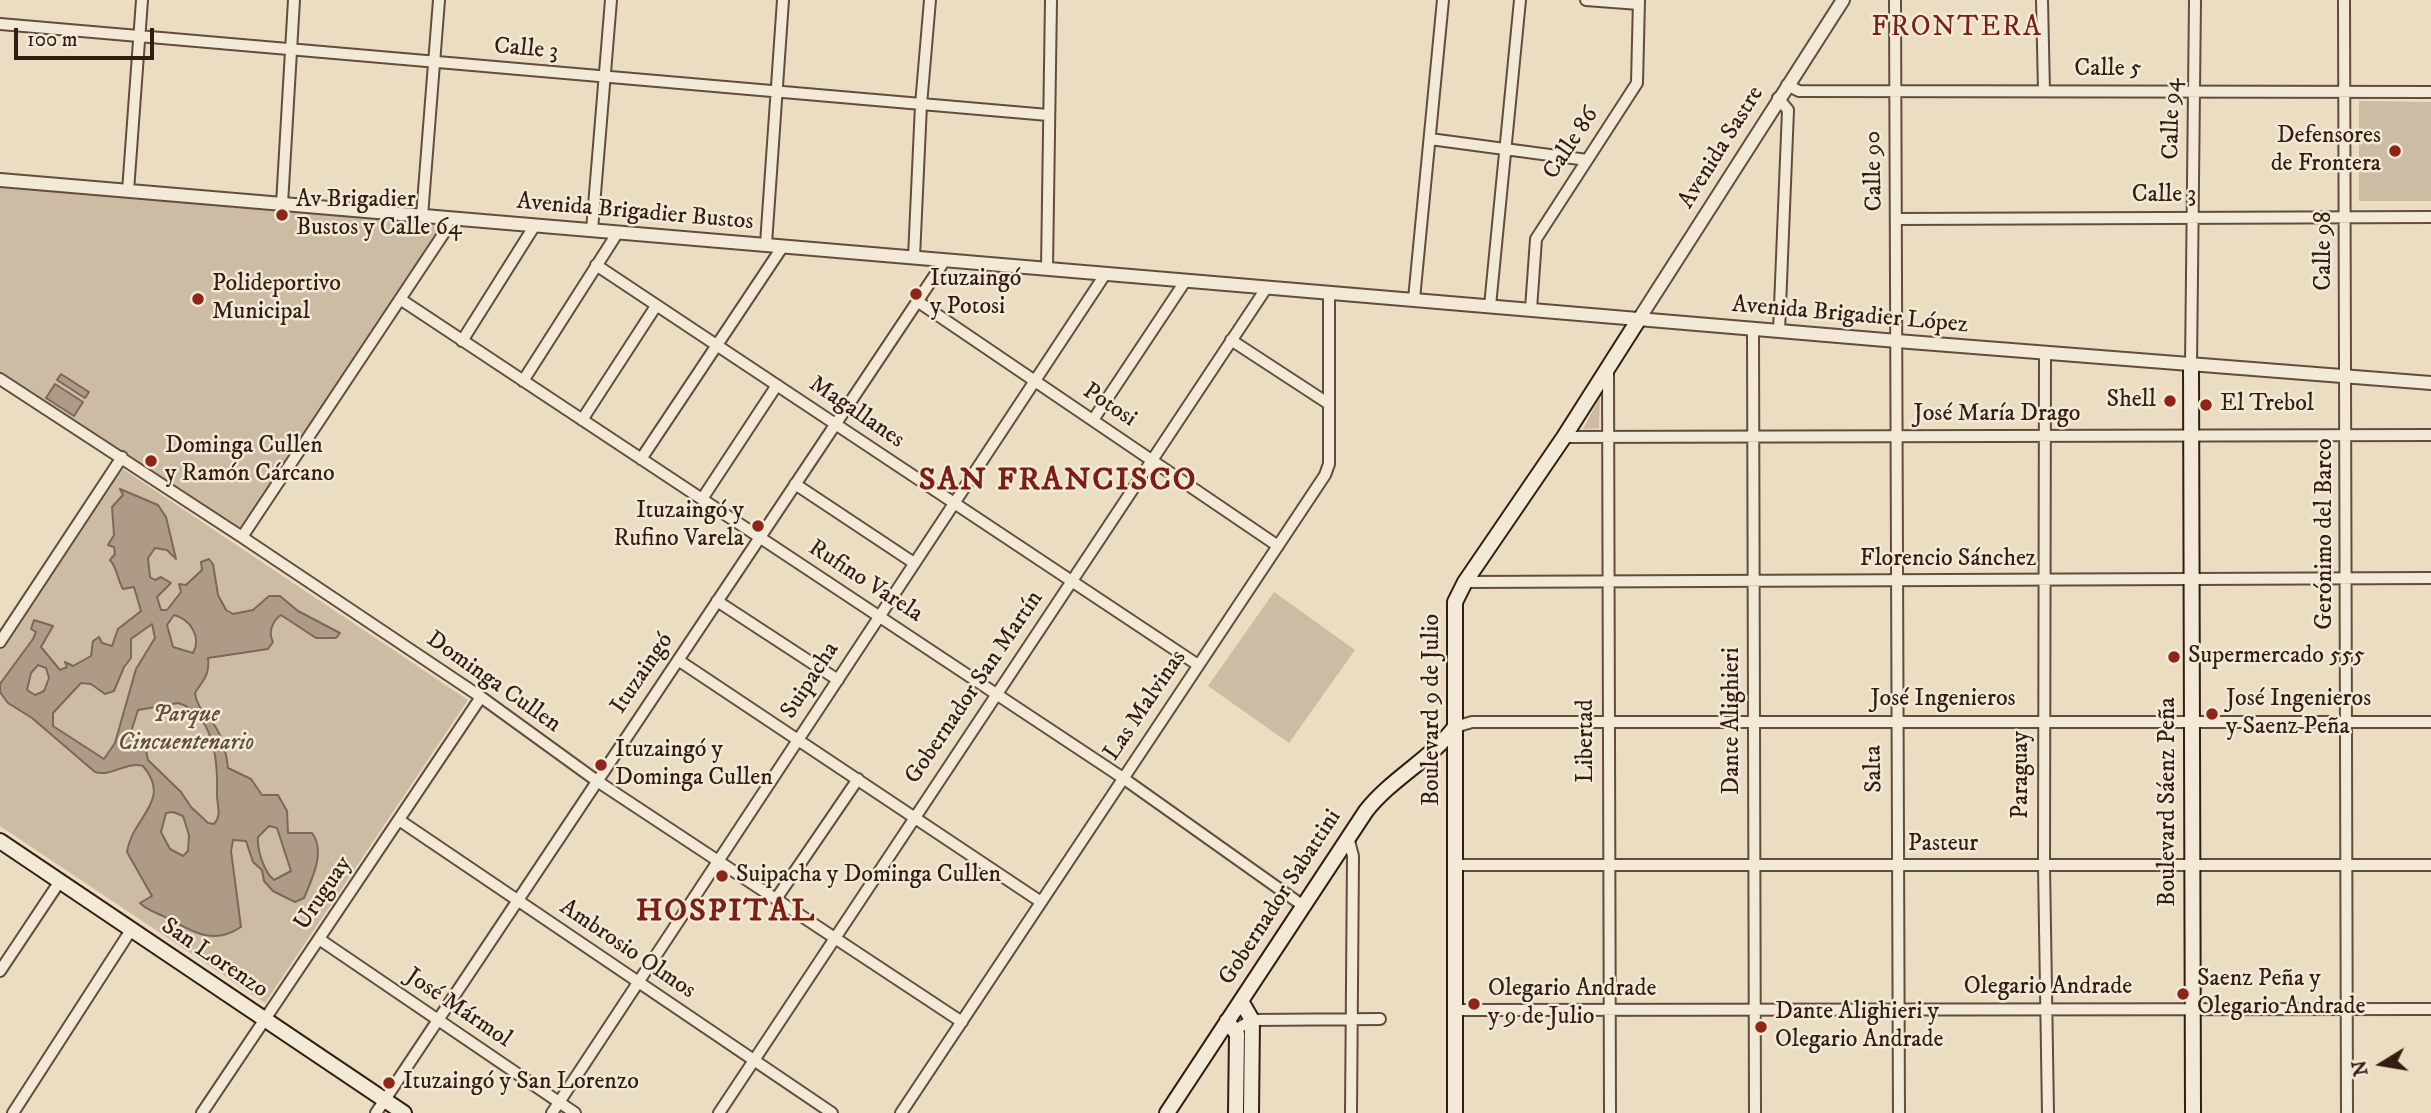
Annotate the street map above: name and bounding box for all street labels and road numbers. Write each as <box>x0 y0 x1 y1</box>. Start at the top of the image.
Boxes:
street label: Calle 3 <box>493 33 559 67</box>
street label: Calle 5 <box>2074 56 2142 84</box>
street label: Calle 94 <box>2158 78 2188 160</box>
street label: Avenida Sastre <box>1673 82 1771 214</box>
street label: Calle 86 <box>1538 103 1606 185</box>
street label: Calle 90 <box>1860 131 1890 211</box>
street label: Calle 3 <box>2132 182 2196 210</box>
street label: Avenida Brigadier Bustos <box>515 188 755 238</box>
street label: Calle 98 <box>2311 211 2339 291</box>
street label: Avenida Brigadier López <box>1731 291 1969 341</box>
street label: Magallanes <box>803 371 909 455</box>
street label: Potosi <box>1077 378 1141 434</box>
street label: José María Drago <box>1914 401 2080 429</box>
street label: Gerónimo del Barco <box>2312 438 2340 630</box>
street label: Rufino Varela <box>802 534 928 630</box>
street label: Florencio Sánchez <box>1860 546 2036 574</box>
street label: Gobernador San Martín <box>900 586 1050 790</box>
street label: Boulevard 9 de Julio <box>1419 614 1447 806</box>
street label: Dominga Cullen <box>420 626 566 740</box>
street label: Ituzaingó <box>605 628 681 720</box>
street label: Suipacha <box>776 637 846 725</box>
street label: Las Malvinas <box>1098 645 1194 767</box>
street label: Dante Alighieri <box>1719 647 1747 795</box>
street label: José Ingenieros <box>1870 686 2016 714</box>
street label: Boulevard Sáenz Peña <box>2155 697 2183 907</box>
street label: Libertad <box>1573 699 1601 783</box>
street label: Paraguay <box>2008 731 2036 819</box>
street label: Salta <box>1860 745 1890 793</box>
street label: Gobernador Sabattini <box>1214 805 1348 991</box>
street label: Pasteur <box>1908 831 1978 859</box>
street label: Uruguay <box>289 851 359 937</box>
street label: Ambrosio Olmos <box>554 894 700 1006</box>
street label: San Lorenzo <box>155 913 273 1005</box>
street label: José Mármol <box>400 963 516 1055</box>
street label: Olegario Andrade <box>1964 974 2132 1002</box>

